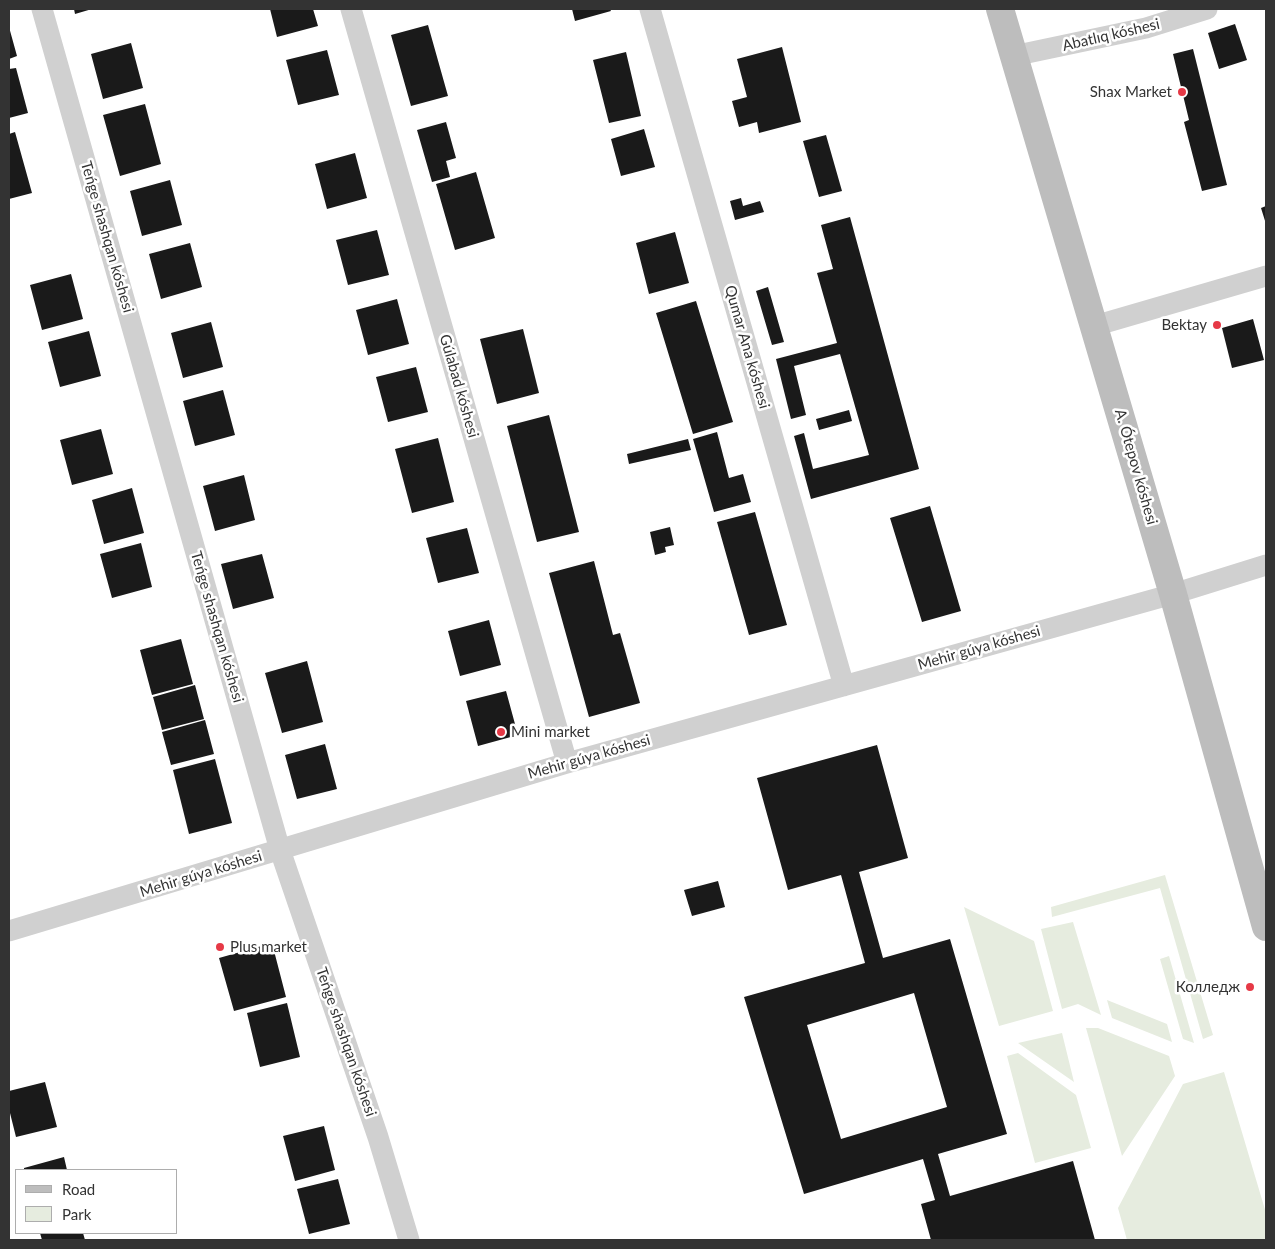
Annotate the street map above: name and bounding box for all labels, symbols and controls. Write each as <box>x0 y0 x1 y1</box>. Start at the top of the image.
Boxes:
street label: Abatlıq kóshesi <box>1061 15 1161 55</box>
place label: Shax Market <box>1090 83 1172 101</box>
marker: Shax Market <box>1176 86 1188 98</box>
street label: Teńge shashqan kóshesi <box>77 159 137 315</box>
street label: Qumar Ana kóshesi <box>721 283 773 411</box>
place label: Bektay <box>1161 316 1207 334</box>
marker: Bektay <box>1211 319 1223 331</box>
street label: Gúlabad kóshesi <box>436 332 482 440</box>
street label: A. Ótepov kóshesi <box>1111 407 1161 527</box>
street label: Teńge shashqan kóshesi <box>187 549 247 705</box>
street label: Mehir gúyа kóshesi <box>916 622 1042 674</box>
place label: Mini market <box>511 723 590 741</box>
marker: Mini market <box>495 726 507 738</box>
street label: Mehir gúyа kóshesi <box>526 731 652 783</box>
street label: Mehir gúyа kóshesi <box>138 847 264 901</box>
place label: Plus market <box>230 938 307 956</box>
marker: Plus market <box>214 941 226 953</box>
street label: Teńge shashqan kóshesi <box>312 965 380 1119</box>
place label: Колледж <box>1176 978 1240 996</box>
marker: Колледж <box>1244 981 1256 993</box>
legend <box>15 1169 178 1234</box>
text: Road <box>62 1180 95 1198</box>
text: Park <box>62 1205 91 1223</box>

